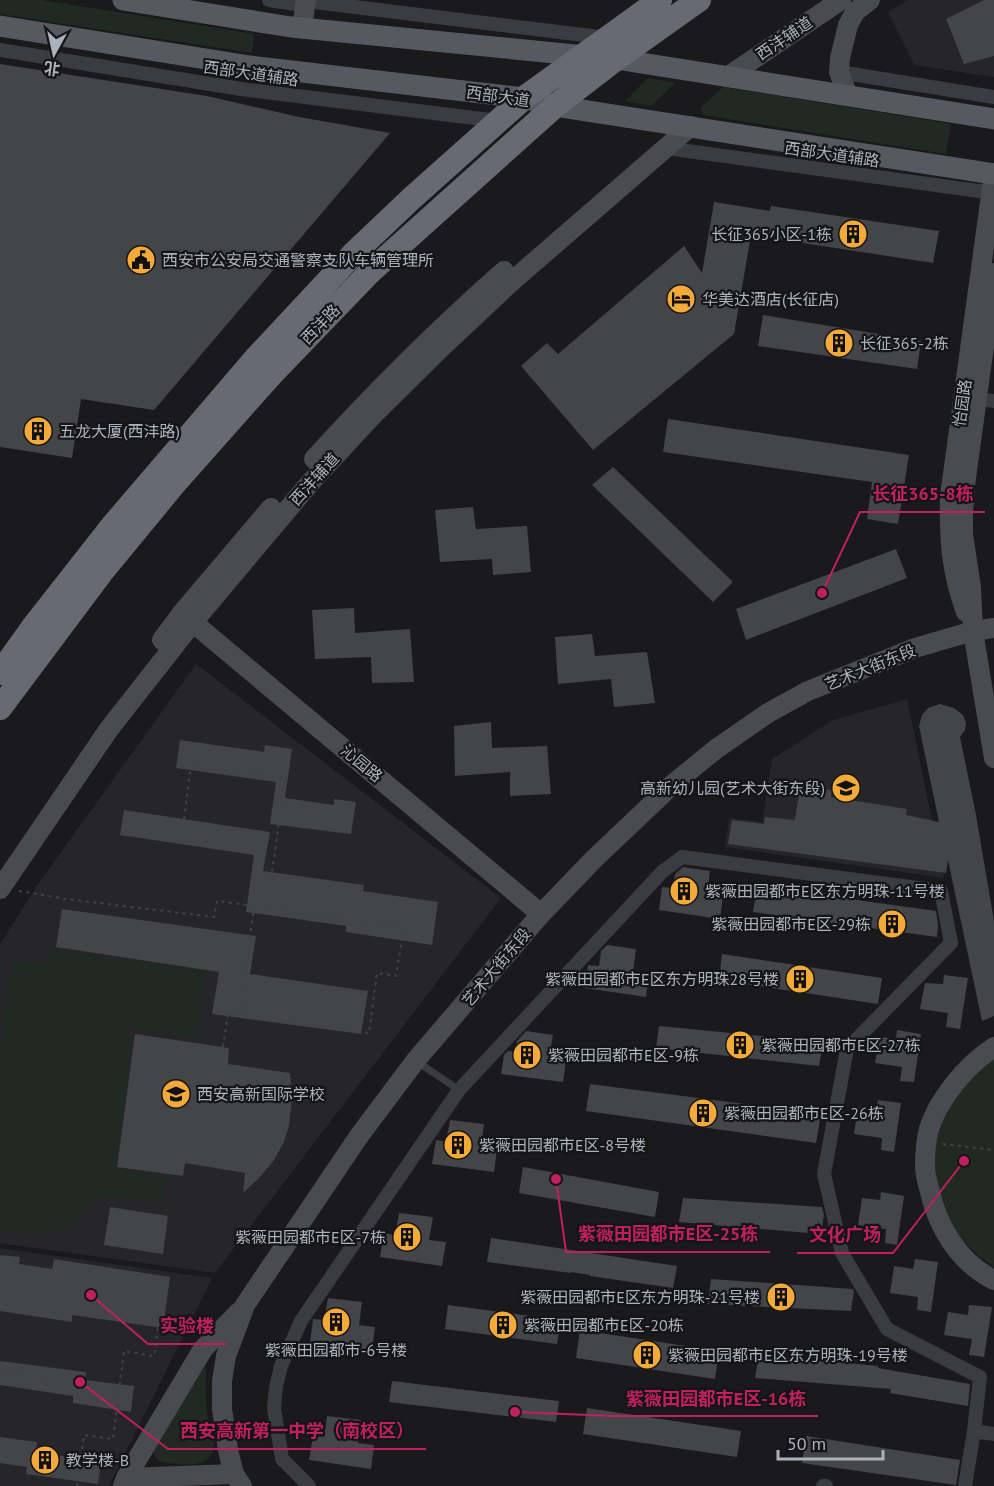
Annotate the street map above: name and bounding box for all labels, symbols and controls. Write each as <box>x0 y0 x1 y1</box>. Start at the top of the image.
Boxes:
street label: 西沣辅道 <box>752 12 816 64</box>
north arrow <box>24 24 84 84</box>
street label: 西部大道辅路 <box>202 56 300 90</box>
text: 北 <box>43 58 61 80</box>
street label: 西部大道 <box>465 82 531 110</box>
street label: 西部大道辅路 <box>783 137 881 171</box>
building icon: 长征365小区-1栋 <box>837 218 869 250</box>
place label: 长征365小区-1栋 <box>711 224 832 244</box>
public building icon: 西安市公安局交通警察支队车辆管理所 <box>125 244 157 276</box>
place label: 西安市公安局交通警察支队车辆管理所 <box>162 250 434 270</box>
hotel icon: 华美达酒店(长征店) <box>665 283 697 315</box>
place label: 华美达酒店(长征店) <box>702 289 839 309</box>
street label: 西沣路 <box>296 300 344 348</box>
building icon: 长征365-2栋 <box>823 327 855 359</box>
place label: 长征365-2栋 <box>860 333 949 353</box>
street label: 怡园路 <box>949 378 975 428</box>
building icon: 五龙大厦(西沣路) <box>22 415 54 447</box>
place label: 五龙大厦(西沣路) <box>59 421 180 441</box>
street label: 西沣辅道 <box>285 449 343 509</box>
callout: 长征365-8栋 <box>860 476 985 512</box>
text: 长征365-8栋 <box>872 482 974 505</box>
street label: 艺术大街东段 <box>822 640 918 694</box>
street label: 沁园路 <box>337 740 387 786</box>
school or university icon: 高新幼儿园(艺术大街东段) <box>830 772 862 804</box>
place label: 高新幼儿园(艺术大街东段) <box>640 778 825 798</box>
building icon: 紫薇田园都市E区东方明珠-11号楼 <box>668 875 700 907</box>
place label: 紫薇田园都市E区东方明珠-11号楼 <box>705 881 945 901</box>
building icon: 紫薇田园都市E区-29栋 <box>876 908 908 940</box>
place label: 紫薇田园都市E区-29栋 <box>711 914 871 934</box>
street label: 艺术大街东段 <box>457 924 535 1010</box>
building icon: 紫薇田园都市E区东方明珠28号楼 <box>784 963 816 995</box>
place label: 紫薇田园都市E区东方明珠28号楼 <box>545 969 779 989</box>
building icon: 紫薇田园都市E区-27栋 <box>724 1029 756 1061</box>
place label: 紫薇田园都市E区-27栋 <box>761 1035 921 1055</box>
building icon: 紫薇田园都市E区-9栋 <box>511 1039 543 1071</box>
place label: 紫薇田园都市E区-9栋 <box>548 1045 699 1065</box>
school or university icon: 西安高新国际学校 <box>160 1078 192 1110</box>
place label: 西安高新国际学校 <box>197 1084 325 1104</box>
building icon: 紫薇田园都市E区-26栋 <box>687 1097 719 1129</box>
place label: 紫薇田园都市E区-26栋 <box>724 1103 884 1123</box>
building icon: 紫薇田园都市E区-8号楼 <box>442 1129 474 1161</box>
place label: 紫薇田园都市E区-8号楼 <box>479 1135 646 1155</box>
callout: 紫薇田园都市E区-25栋 <box>566 1216 770 1252</box>
callout: 文化广场 <box>797 1217 893 1253</box>
building icon: 紫薇田园都市E区-7栋 <box>391 1221 423 1253</box>
text: 紫薇田园都市E区-25栋 <box>578 1222 758 1245</box>
text: 文化广场 <box>809 1223 881 1246</box>
place label: 紫薇田园都市E区-7栋 <box>235 1227 386 1247</box>
building icon: 紫薇田园都市E区东方明珠-21号楼 <box>765 1281 797 1313</box>
place label: 紫薇田园都市E区东方明珠-21号楼 <box>520 1287 760 1307</box>
building icon: 紫薇田园都市-6号楼 <box>320 1306 352 1338</box>
callout: 实验楼 <box>148 1308 226 1344</box>
building icon: 紫薇田园都市E区-20栋 <box>487 1309 519 1341</box>
text: 实验楼 <box>160 1314 214 1337</box>
place label: 紫薇田园都市E区-20栋 <box>524 1315 684 1335</box>
building icon: 紫薇田园都市E区东方明珠-19号楼 <box>631 1339 663 1371</box>
place label: 紫薇田园都市-6号楼 <box>265 1340 407 1360</box>
place label: 紫薇田园都市E区东方明珠-19号楼 <box>668 1345 908 1365</box>
callout: 紫薇田园都市E区-16栋 <box>614 1380 818 1416</box>
text: 紫薇田园都市E区-16栋 <box>626 1387 806 1410</box>
callout: 西安高新第一中学（南校区） <box>168 1413 426 1449</box>
text: 西安高新第一中学（南校区） <box>180 1419 414 1442</box>
scale bar <box>778 1423 883 1461</box>
text: 50 m <box>787 1432 826 1455</box>
building icon: 教学楼-B <box>29 1444 61 1476</box>
place label: 教学楼-B <box>66 1450 129 1470</box>

